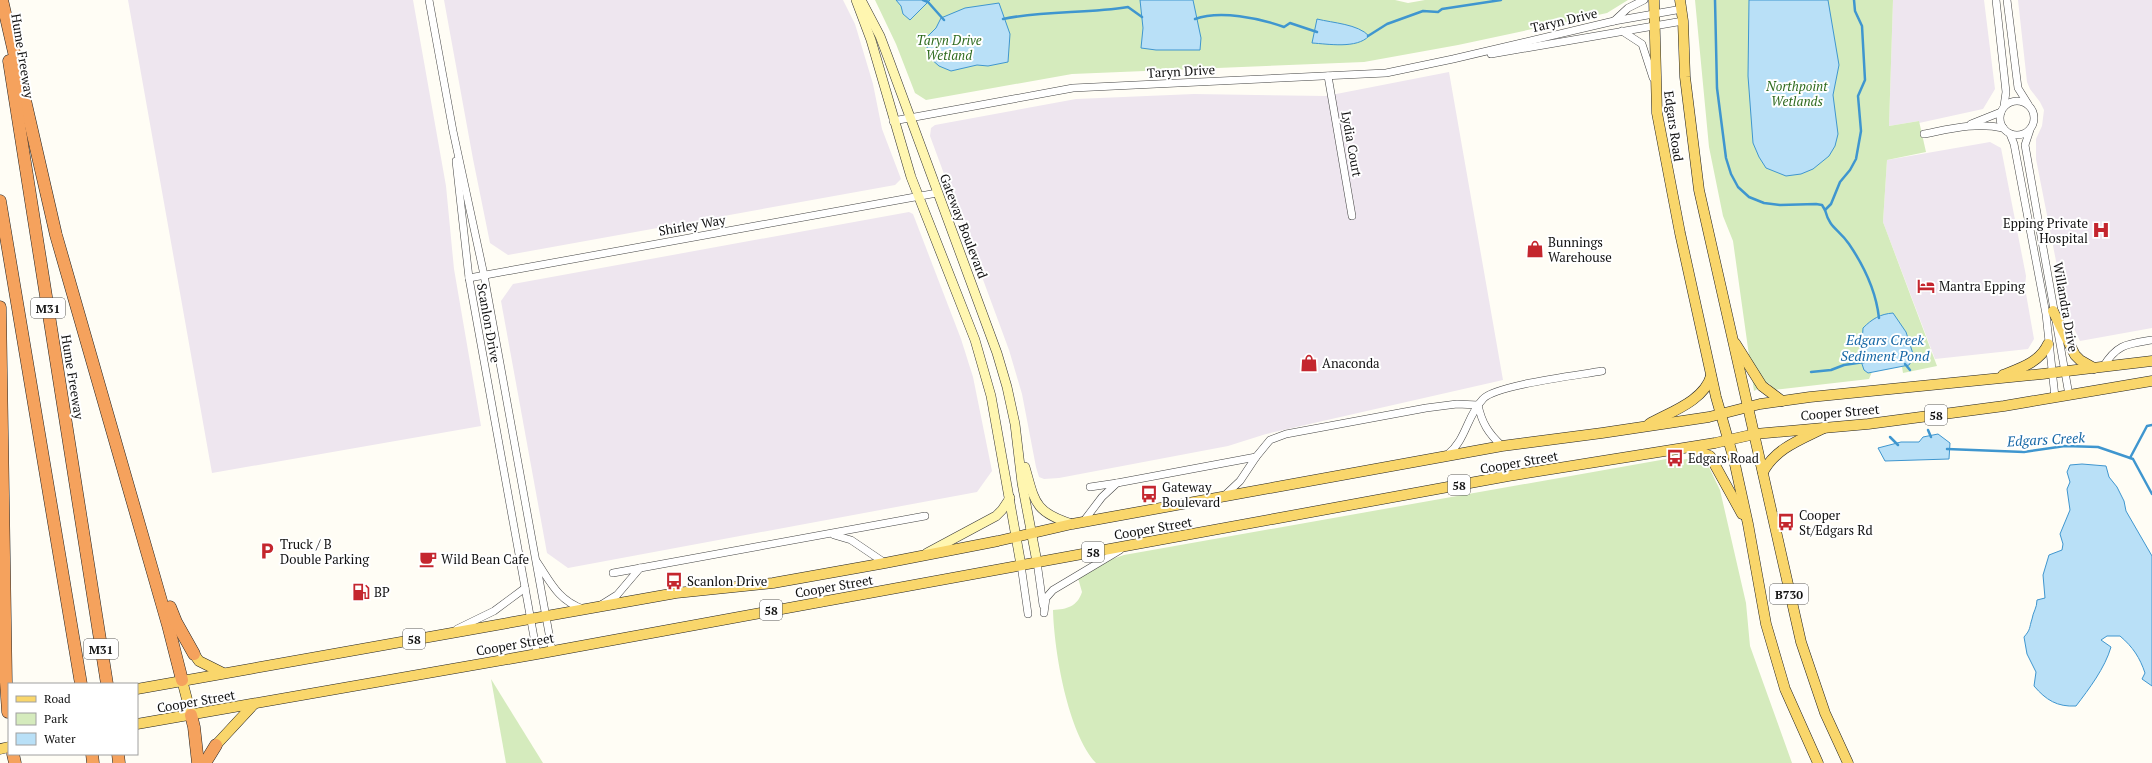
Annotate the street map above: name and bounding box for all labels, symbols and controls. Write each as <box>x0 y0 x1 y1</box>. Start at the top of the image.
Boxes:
street label: Taryn Drive <box>1529 4 1599 36</box>
street label: Hume Freeway <box>7 12 39 100</box>
park label: Taryn Drive Wetland <box>916 31 982 64</box>
street label: Taryn Drive <box>1147 60 1215 82</box>
park label: Northpoint Wetlands <box>1765 77 1828 110</box>
street label: Edgars Road <box>1660 90 1688 162</box>
street label: Lydia Court <box>1337 110 1367 178</box>
street label: Gateway Boulevard <box>936 171 992 281</box>
street label: Shirley Way <box>657 210 727 240</box>
place label: Epping Private Hospital <box>2003 214 2088 247</box>
hospital icon: Epping Private Hospital <box>2091 220 2111 240</box>
place label: Bunnings Warehouse <box>1548 233 1612 266</box>
shop icon: Bunnings Warehouse <box>1525 239 1545 259</box>
street label: Willandra Drive <box>2049 261 2083 353</box>
hotel icon: Mantra Epping <box>1916 276 1936 296</box>
place label: Mantra Epping <box>1939 277 2025 295</box>
street label: Scanlon Drive <box>473 282 505 364</box>
road number: M31 <box>31 298 65 318</box>
water label: Edgars Creek Sediment Pond <box>1841 330 1930 365</box>
street label: Hume Freeway <box>57 333 89 421</box>
shop icon: Anaconda <box>1299 353 1319 373</box>
place label: Anaconda <box>1322 354 1380 372</box>
street label: Cooper Street <box>1800 400 1880 424</box>
road number: 58 <box>1925 405 1947 425</box>
water label: Edgars Creek <box>2005 427 2086 451</box>
street label: Cooper Street <box>1478 446 1560 478</box>
bus stop icon: Edgars Road <box>1665 448 1685 468</box>
place label: Edgars Road <box>1688 449 1759 467</box>
road number: 58 <box>1448 475 1470 495</box>
place label: Gateway Boulevard <box>1162 478 1220 511</box>
bus stop icon: Gateway Boulevard <box>1139 484 1159 504</box>
place label: Cooper St/Edgars Rd <box>1799 506 1873 539</box>
street label: Cooper Street <box>1112 512 1194 544</box>
bus stop icon: Cooper St/Edgars Rd <box>1776 512 1796 532</box>
place label: Truck / B Double Parking <box>280 535 369 568</box>
parking icon: Truck / B Double Parking <box>257 541 277 561</box>
road number: 58 <box>1082 542 1104 562</box>
cafe icon: Wild Bean Cafe <box>418 549 438 569</box>
place label: Wild Bean Cafe <box>441 550 529 568</box>
street label: Cooper Street <box>793 570 875 602</box>
bus stop icon: Scanlon Drive <box>664 571 684 591</box>
place label: Scanlon Drive <box>687 572 767 590</box>
fuel station icon: BP <box>351 582 371 602</box>
place label: BP <box>374 583 390 601</box>
road number: B730 <box>1770 584 1808 604</box>
road number: 58 <box>760 600 782 620</box>
street label: Cooper Street <box>474 628 556 660</box>
road number: 58 <box>403 629 425 649</box>
road number: M31 <box>84 639 118 659</box>
legend <box>8 683 138 755</box>
street label: Cooper Street <box>155 685 237 717</box>
text: Road <box>44 691 71 706</box>
text: Park <box>44 711 69 726</box>
text: Water <box>44 731 76 746</box>

